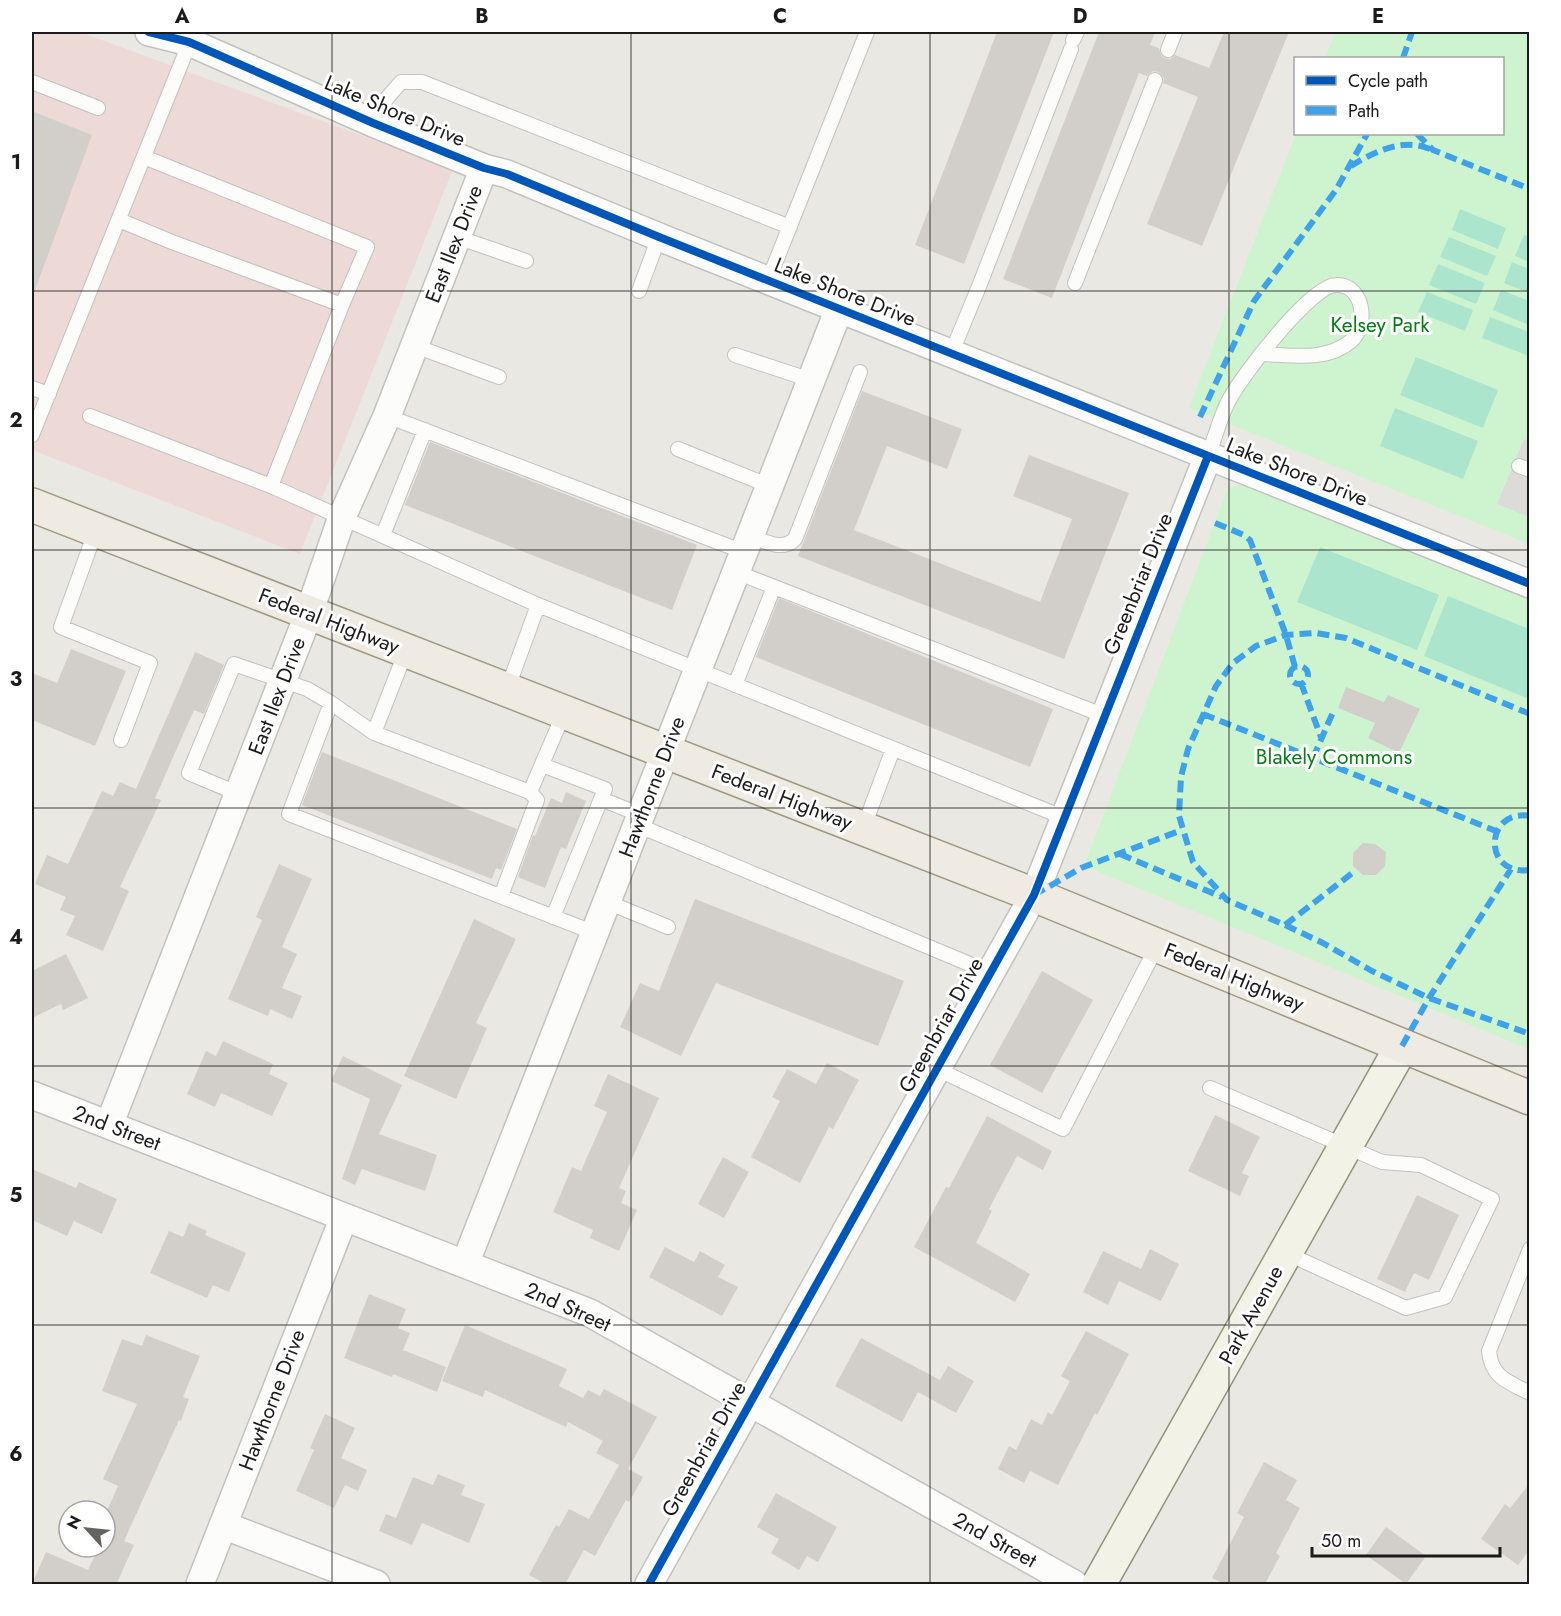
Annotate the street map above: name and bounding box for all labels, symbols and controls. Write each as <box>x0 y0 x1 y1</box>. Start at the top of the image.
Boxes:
text: A <box>174 2 190 31</box>
text: B <box>475 2 489 31</box>
text: C <box>773 2 787 31</box>
text: D <box>1073 2 1087 31</box>
text: E <box>1372 2 1384 31</box>
legend <box>1294 57 1504 135</box>
street label: Lake Shore Drive <box>320 68 470 154</box>
text: Cycle path <box>1348 68 1428 94</box>
text: Path <box>1348 98 1380 124</box>
text: 1 <box>11 148 21 177</box>
street label: East Ilex Drive <box>418 181 490 307</box>
street label: Lake Shore Drive <box>770 250 920 334</box>
park label: Kelsey Park <box>1331 310 1430 340</box>
text: 2 <box>9 406 23 435</box>
street label: Lake Shore Drive <box>1222 430 1372 514</box>
street label: Greenbriar Drive <box>1096 508 1180 660</box>
street label: Federal Highway <box>254 580 405 662</box>
street label: East Ilex Drive <box>241 633 313 759</box>
text: 3 <box>10 665 22 694</box>
street label: Hawthorne Drive <box>611 712 693 862</box>
park label: Blakely Commons <box>1256 742 1412 772</box>
street label: Federal Highway <box>707 756 858 838</box>
text: 4 <box>9 923 23 952</box>
street label: Federal Highway <box>1159 935 1309 1019</box>
street label: Greenbriar Drive <box>891 952 991 1098</box>
street label: 2nd Street <box>69 1098 165 1158</box>
text: 5 <box>10 1181 23 1210</box>
street label: Park Avenue <box>1211 1260 1291 1370</box>
street label: 2nd Street <box>520 1275 616 1339</box>
street label: Hawthorne Drive <box>231 1325 313 1475</box>
street label: Greenbriar Drive <box>654 1376 754 1522</box>
text: 6 <box>9 1440 23 1469</box>
north arrow <box>57 1499 117 1559</box>
street label: 2nd Street <box>948 1505 1042 1575</box>
text: N <box>61 1512 87 1533</box>
scale bar <box>1312 1520 1500 1558</box>
text: 50 m <box>1321 1528 1361 1554</box>

